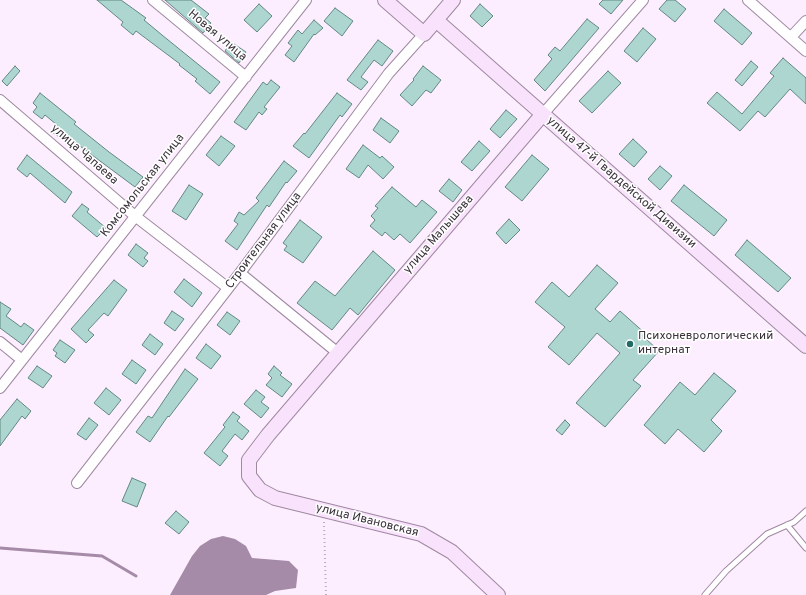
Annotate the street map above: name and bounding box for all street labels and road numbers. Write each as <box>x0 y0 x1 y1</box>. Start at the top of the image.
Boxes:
street label: Новая улица <box>185 7 249 65</box>
street label: улица 47-й Гвардейской Дивизии <box>543 114 699 252</box>
street label: улица Чапаева <box>47 122 121 188</box>
street label: Комсомольская улица <box>98 131 188 241</box>
street label: Строительная улица <box>223 190 305 292</box>
street label: улица Малышева <box>401 193 477 277</box>
street label: улица Ивановская <box>314 501 420 541</box>

